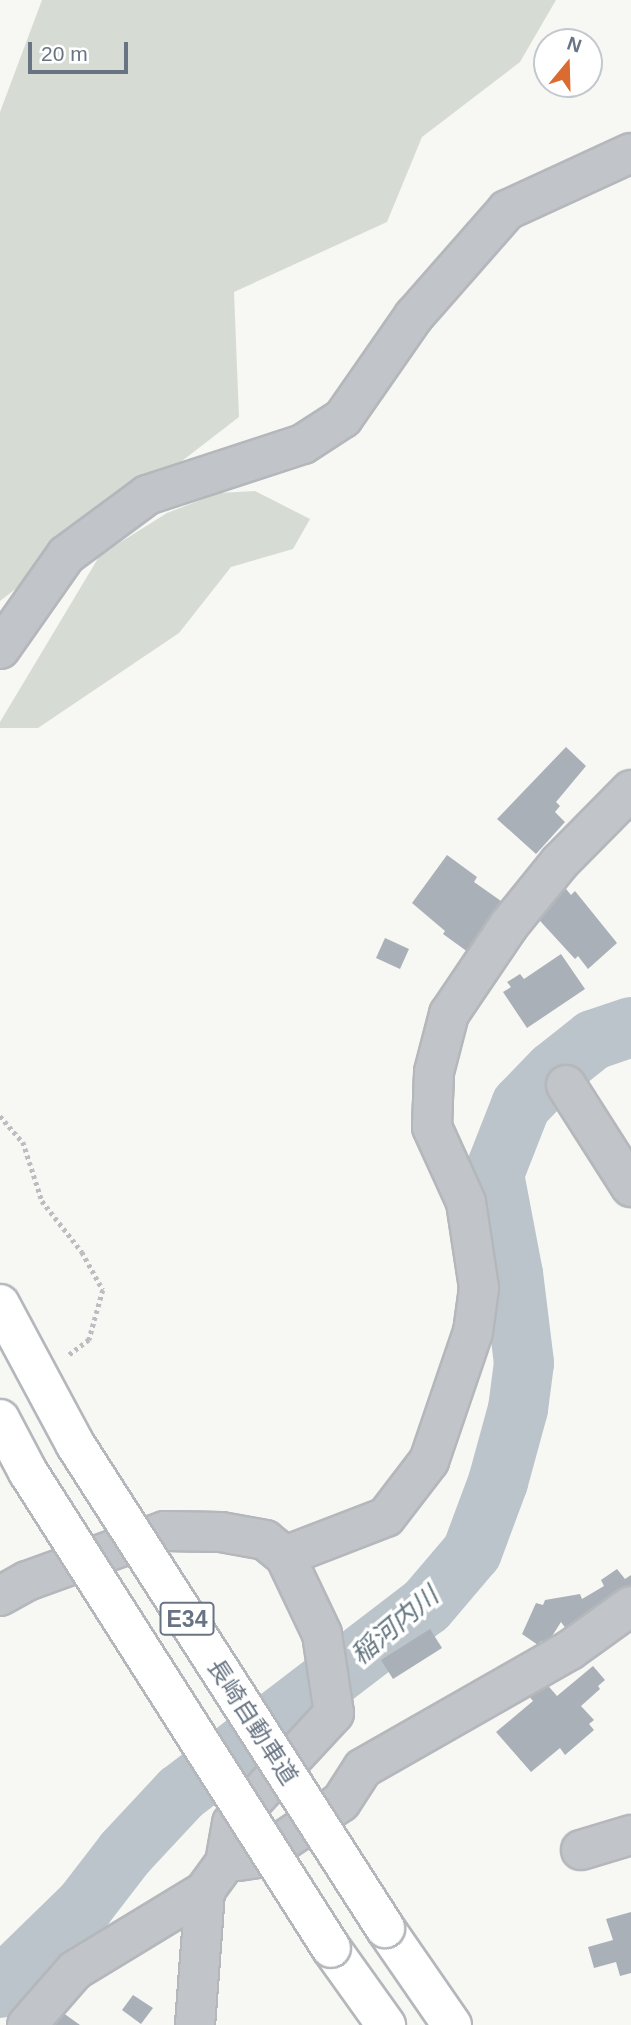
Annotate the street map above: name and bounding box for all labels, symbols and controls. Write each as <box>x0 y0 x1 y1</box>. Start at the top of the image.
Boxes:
scale bar <box>32 28 131 72</box>
north arrow <box>533 28 603 98</box>
text: N <box>564 32 584 57</box>
text: 20 m <box>41 42 88 65</box>
water label: 稲河内川 <box>345 1581 445 1671</box>
road number: E34 <box>159 1600 215 1638</box>
street label: 長崎自動車道 <box>202 1654 304 1790</box>

